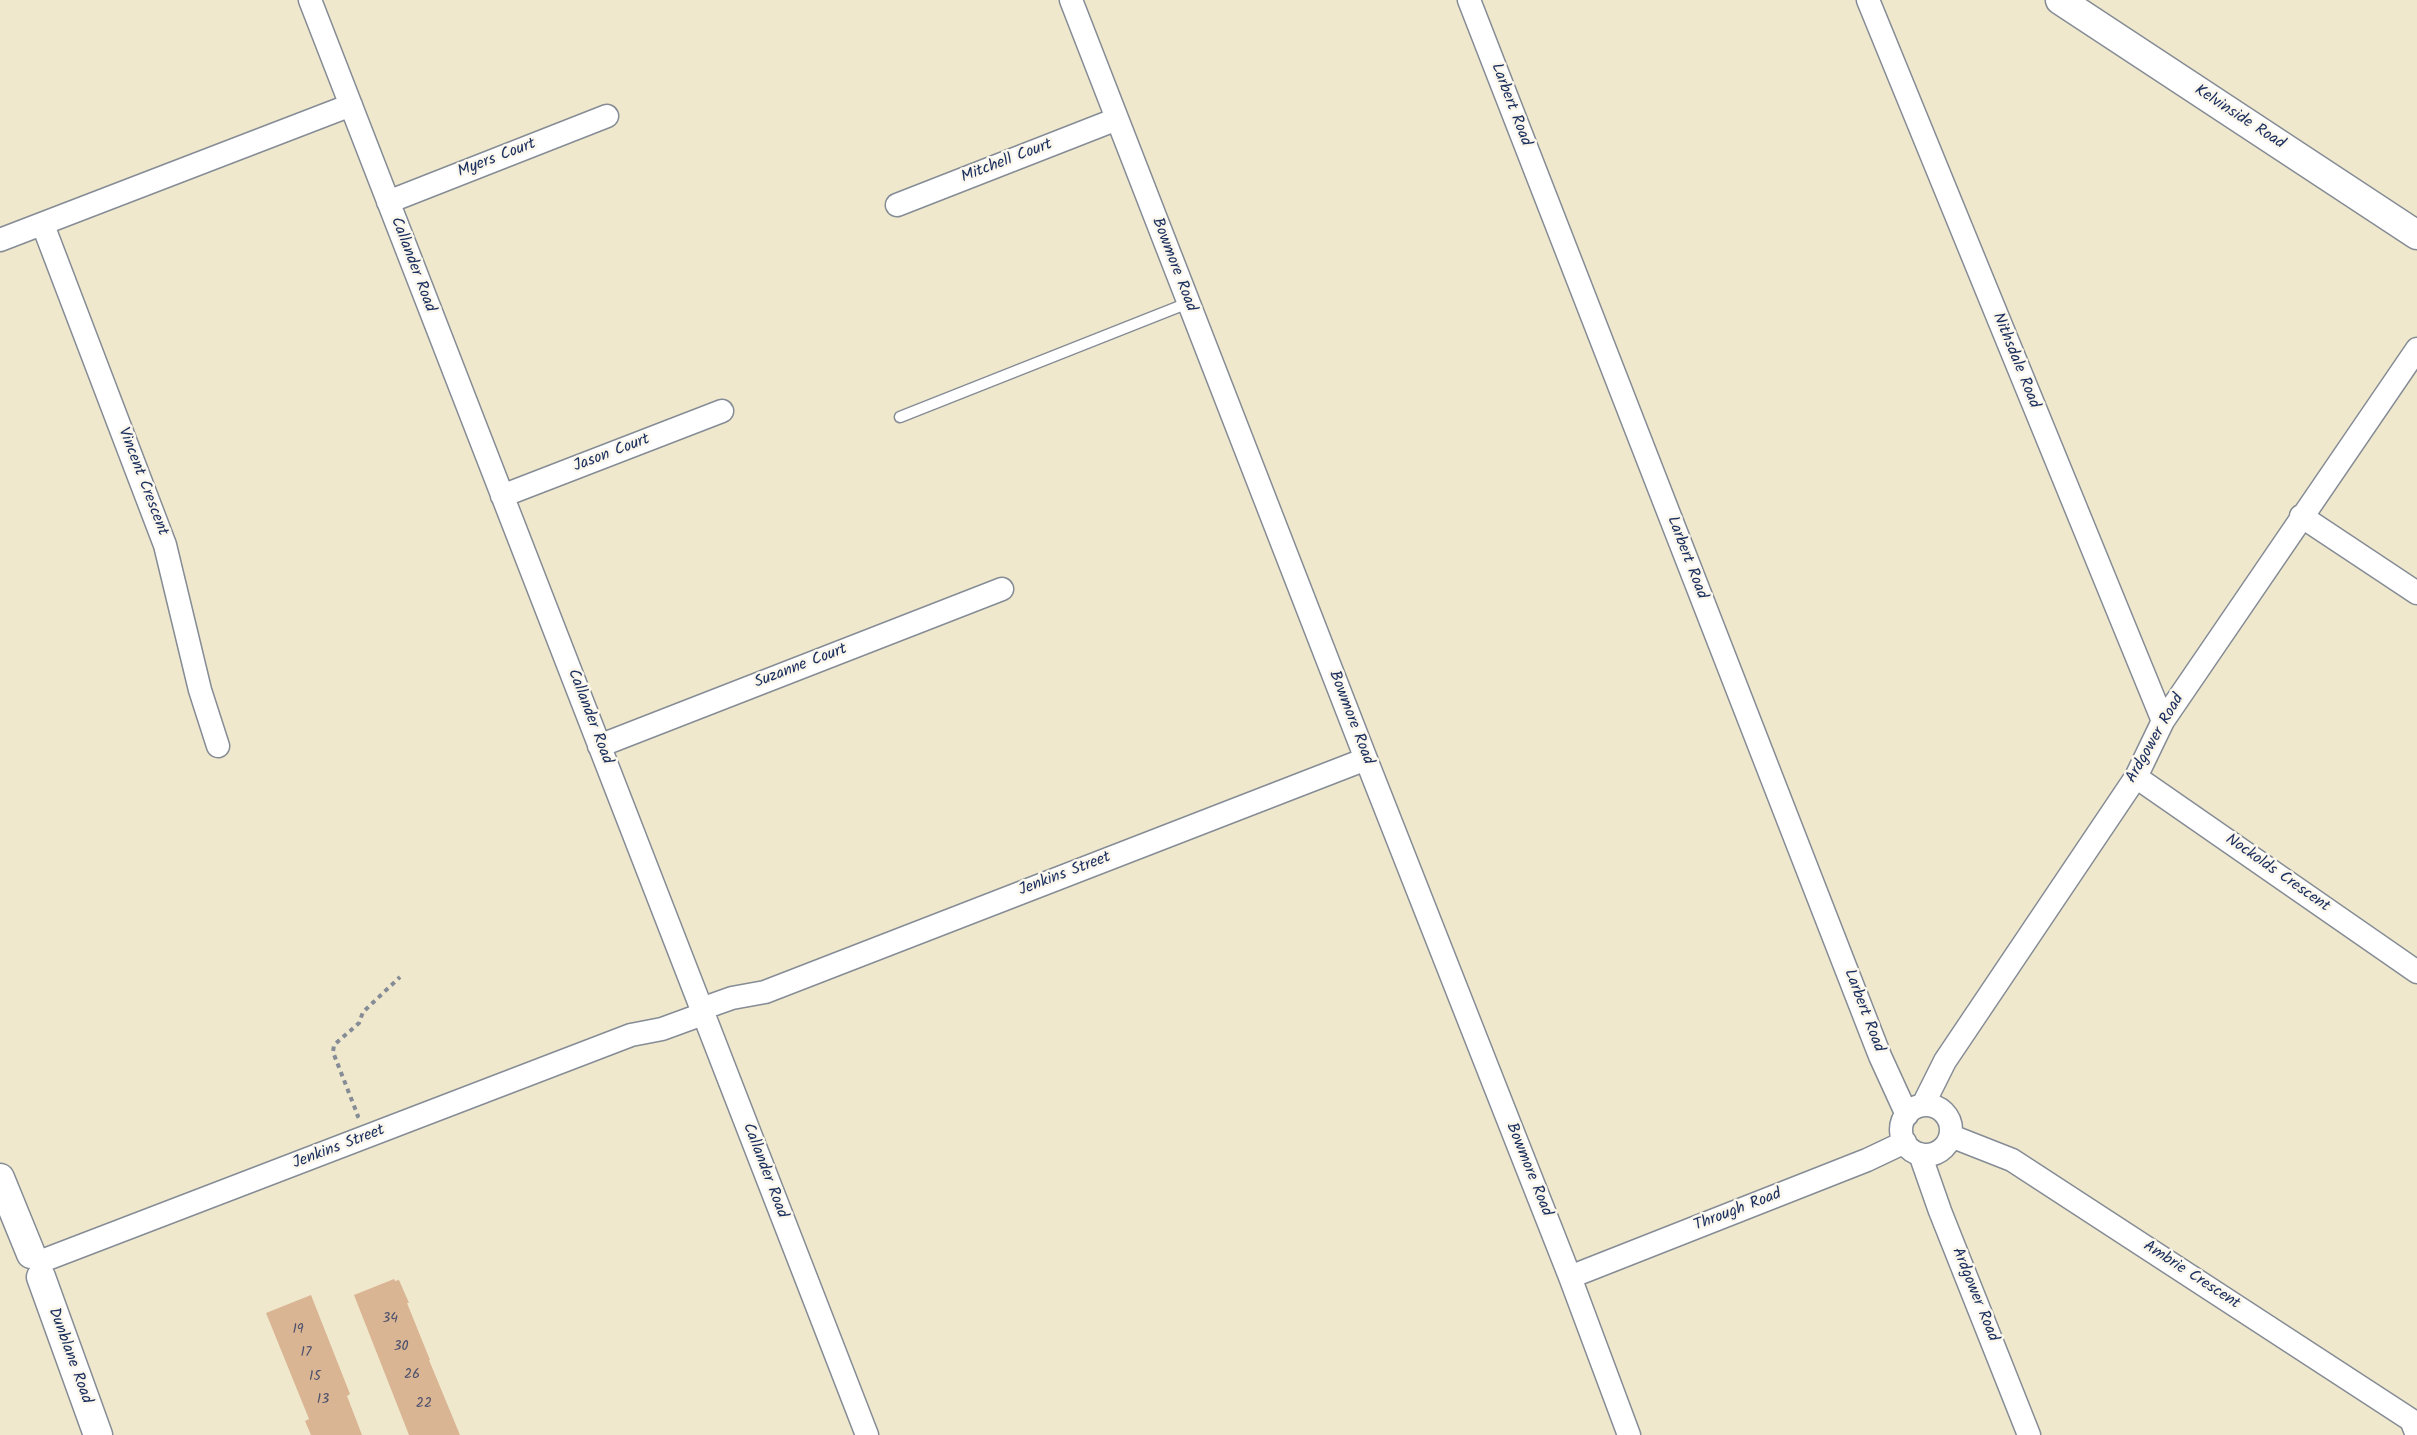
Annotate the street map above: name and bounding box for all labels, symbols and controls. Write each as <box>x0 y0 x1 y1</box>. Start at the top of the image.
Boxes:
street label: Larbert Road <box>1485 61 1535 149</box>
street label: Kelvinside Road <box>2190 82 2288 154</box>
street label: Myers Court <box>455 135 539 183</box>
street label: Mitchell Court <box>959 136 1055 188</box>
street label: Callander Road <box>385 215 439 315</box>
street label: Bowmore Road <box>1146 215 1200 315</box>
street label: Nithsdale Road <box>1987 310 2043 412</box>
street label: Vincent Crescent <box>113 425 171 539</box>
street label: Jason Court <box>571 431 653 477</box>
street label: Larbert Road <box>1661 514 1711 602</box>
street label: Suzanne Court <box>752 641 850 693</box>
street label: Callander Road <box>562 667 616 767</box>
street label: Bowmore Road <box>1323 668 1377 768</box>
street label: Ardgower Road <box>2123 691 2189 787</box>
street label: Nockolds Crescent <box>2221 831 2333 917</box>
street label: Jenkins Street <box>1016 849 1114 901</box>
street label: Larbert Road <box>1838 967 1888 1055</box>
street label: Bowmore Road <box>1501 1120 1555 1220</box>
street label: Callander Road <box>737 1121 791 1221</box>
street label: Jenkins Street <box>290 1122 388 1174</box>
street label: Through Road <box>1692 1186 1784 1236</box>
street label: Ambrie Crescent <box>2139 1238 2243 1314</box>
street label: Ardgower Road <box>1946 1245 2002 1345</box>
street label: Dunblane Road <box>43 1305 95 1407</box>
house number: 34 <box>382 1312 398 1328</box>
house number: 19 <box>292 1323 304 1339</box>
house number: 30 <box>394 1340 408 1356</box>
house number: 17 <box>301 1346 311 1362</box>
house number: 26 <box>404 1368 420 1384</box>
house number: 15 <box>309 1370 321 1386</box>
house number: 13 <box>317 1393 329 1409</box>
house number: 22 <box>416 1397 432 1413</box>

